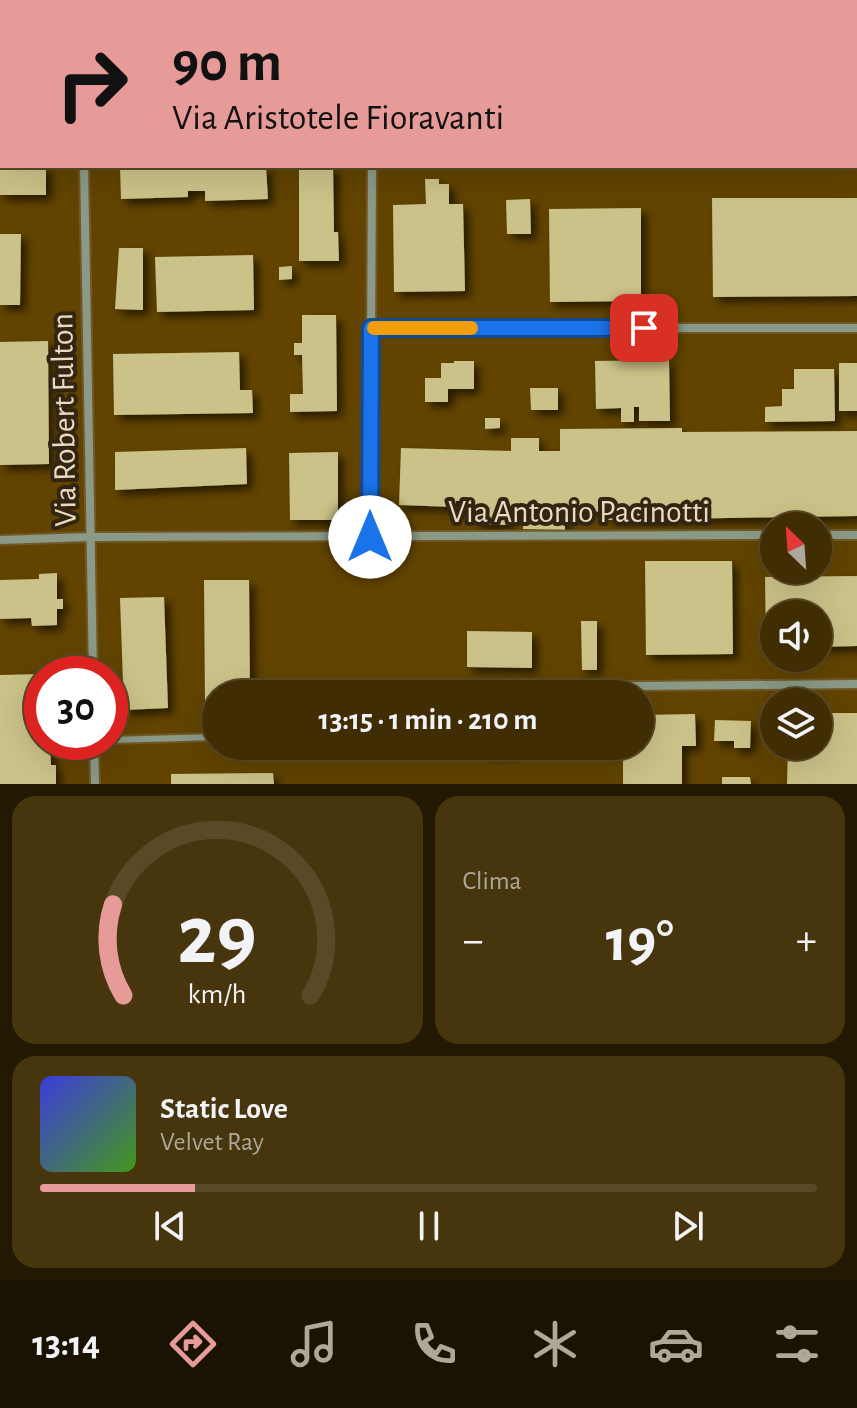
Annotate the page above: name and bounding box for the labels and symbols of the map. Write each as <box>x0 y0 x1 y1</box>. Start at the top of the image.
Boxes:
pin <box>610 294 678 362</box>
street label: Via Robert Fulton <box>46 313 82 527</box>
position arrow <box>328 495 412 579</box>
street label: Via Antonio Pacinotti <box>448 496 710 528</box>
north arrow <box>760 512 832 584</box>
speed limit sign: 30 <box>24 656 128 760</box>

